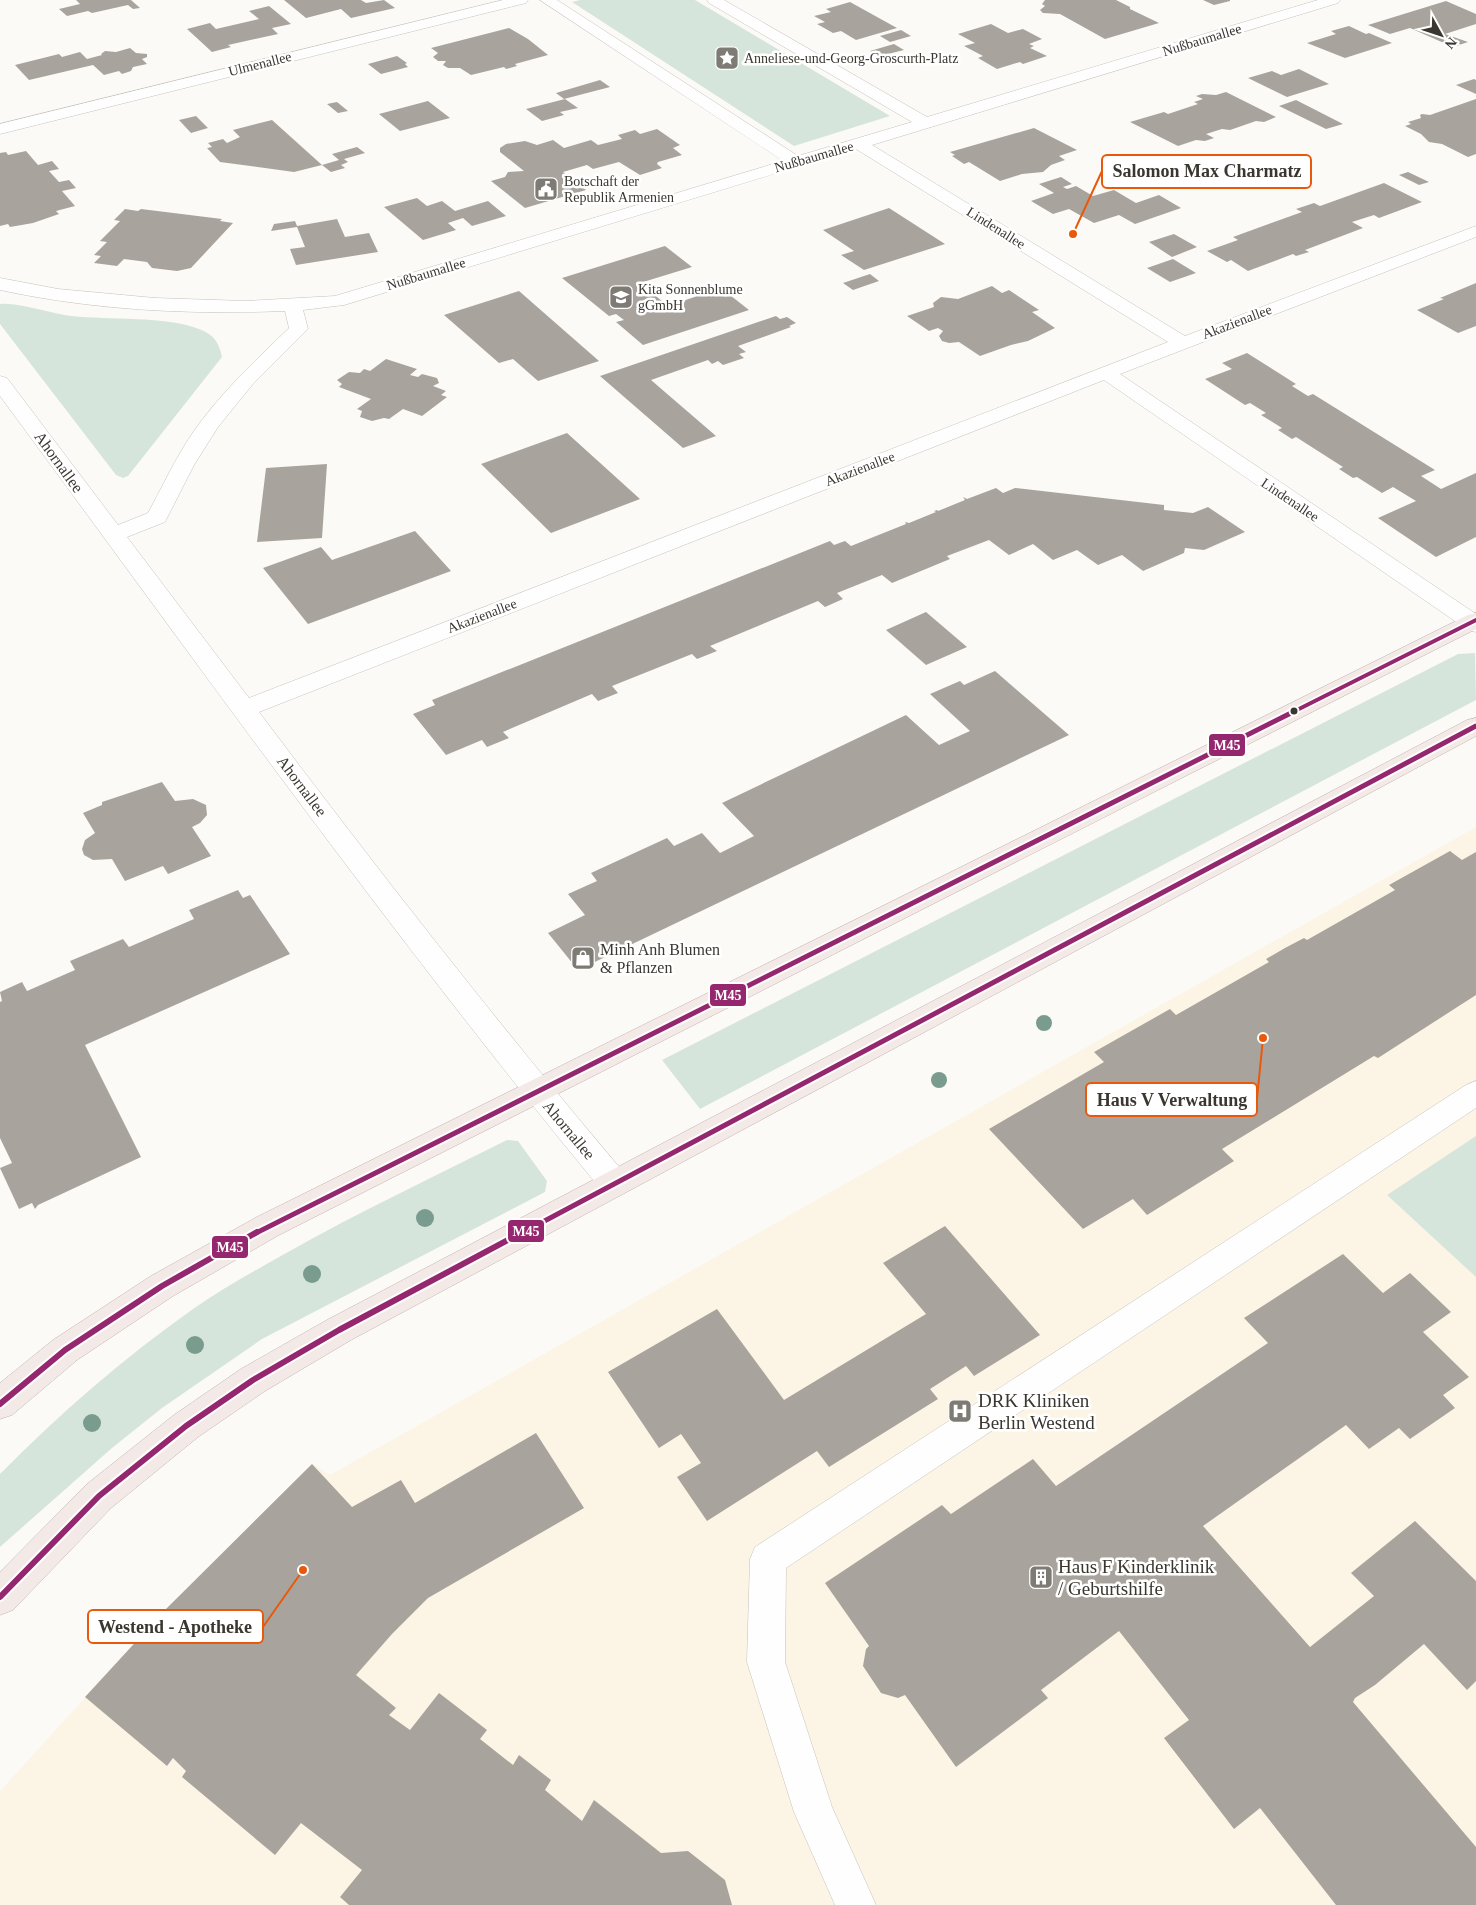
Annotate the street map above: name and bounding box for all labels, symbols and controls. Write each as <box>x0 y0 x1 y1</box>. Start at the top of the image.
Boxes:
north arrow <box>1416 10 1466 60</box>
street label: Nußbaumallee <box>1161 21 1243 59</box>
text: N <box>1442 34 1460 52</box>
place icon: Anneliese-und-Georg-Groscurth-Platz <box>714 45 740 71</box>
street label: Ulmenallee <box>227 49 293 79</box>
place label: Anneliese-und-Georg-Groscurth-Platz <box>744 51 958 66</box>
street label: Nußbaumallee <box>773 139 855 175</box>
callout: Salomon Max Charmatz <box>1102 155 1311 188</box>
text: Salomon Max Charmatz <box>1113 161 1302 181</box>
place label: Botschaft der Republik Armenien <box>564 174 674 205</box>
public building icon: Botschaft der Republik Armenien <box>533 176 559 202</box>
street label: Lindenallee <box>964 204 1028 252</box>
street label: Nußbaumallee <box>385 255 467 293</box>
place label: Kita Sonnenblume gGmbH <box>638 282 743 313</box>
school or university icon: Kita Sonnenblume gGmbH <box>608 284 634 310</box>
street label: Akazienallee <box>1200 302 1274 342</box>
street label: Ahornallee <box>31 428 87 496</box>
street label: Akazienallee <box>823 449 897 489</box>
street label: Lindenallee <box>1258 475 1322 525</box>
street label: Akazienallee <box>445 596 519 636</box>
unlabelled marker <box>1289 706 1299 716</box>
line badge: M45 <box>1208 733 1246 757</box>
text: M45 <box>1213 738 1241 753</box>
street label: Ahornallee <box>274 753 330 819</box>
place label: Minh Anh Blumen & Pflanzen <box>600 941 720 976</box>
shop icon: Minh Anh Blumen & Pflanzen <box>570 945 596 971</box>
line badge: M45 <box>709 983 747 1007</box>
text: M45 <box>714 988 742 1003</box>
callout: Haus V Verwaltung <box>1086 1083 1257 1116</box>
text: Haus V Verwaltung <box>1097 1090 1247 1110</box>
street label: Ahornallee <box>540 1097 598 1163</box>
line badge: M45 <box>507 1219 545 1243</box>
text: M45 <box>512 1224 540 1239</box>
line badge: M45 <box>211 1235 249 1259</box>
text: M45 <box>216 1240 244 1255</box>
place label: DRK Kliniken Berlin Westend <box>978 1390 1095 1433</box>
hospital icon: DRK Kliniken Berlin Westend <box>947 1398 973 1424</box>
place label: Haus F Kinderklinik / Geburtshilfe <box>1058 1556 1215 1599</box>
building icon: Haus F Kinderklinik / Geburtshilfe <box>1028 1564 1054 1590</box>
callout: Westend - Apotheke <box>88 1610 263 1643</box>
text: Westend - Apotheke <box>98 1617 252 1637</box>

